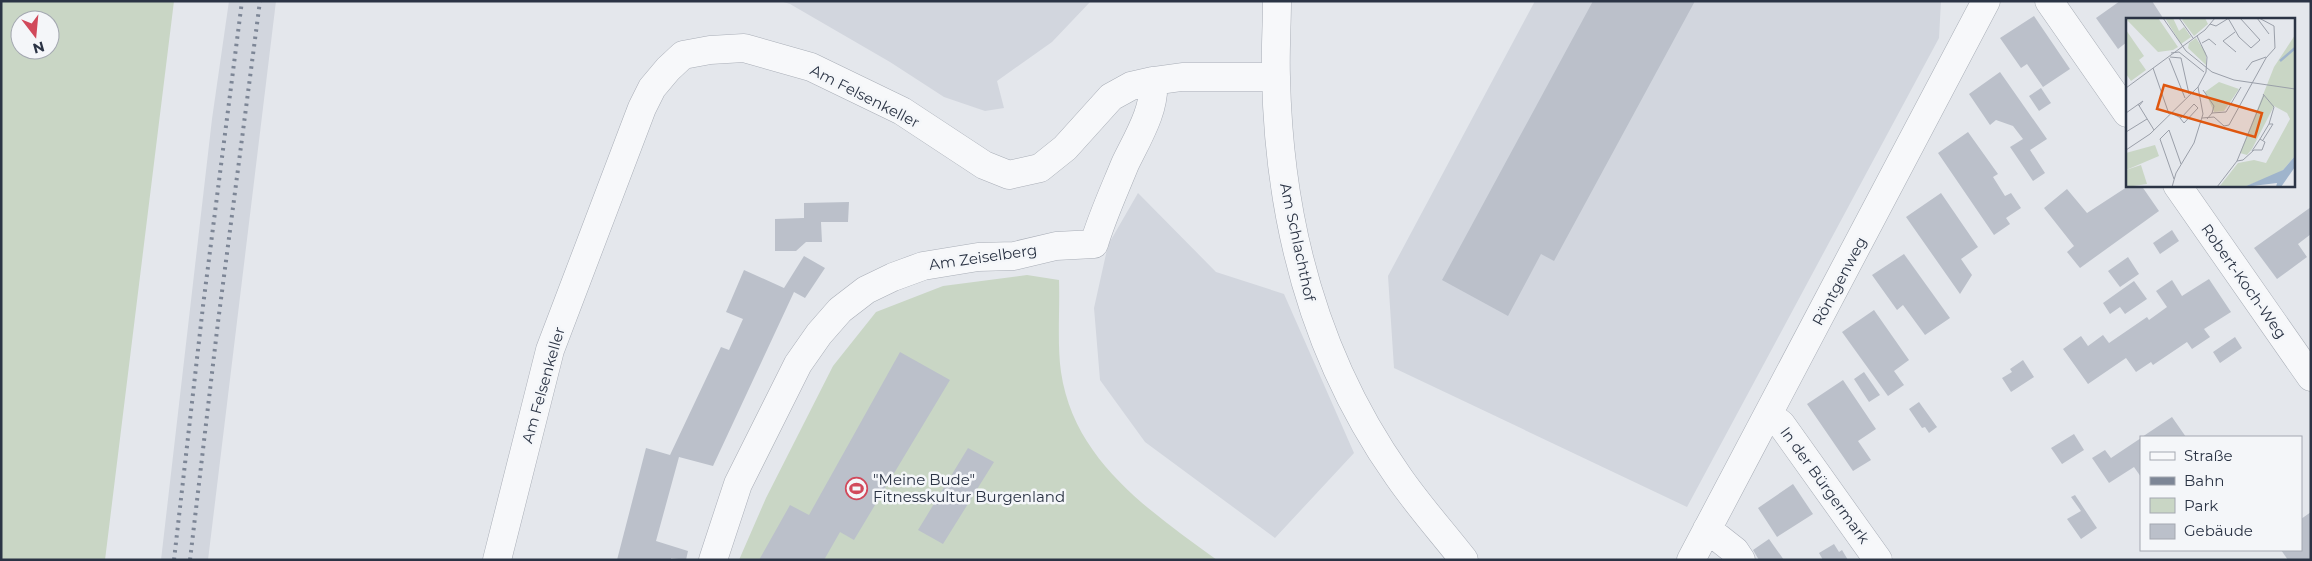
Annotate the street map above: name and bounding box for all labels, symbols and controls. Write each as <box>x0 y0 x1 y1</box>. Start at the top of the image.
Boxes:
north arrow <box>10 10 60 60</box>
inset map <box>2126 18 2294 186</box>
text: N <box>31 37 47 58</box>
street label: Am Felsenkeller <box>807 60 923 132</box>
street label: Am Schlachthof <box>1276 181 1320 304</box>
street label: Robert-Koch-Weg <box>2197 220 2291 342</box>
street label: Röntgenweg <box>1808 233 1870 329</box>
street label: Am Zeiselberg <box>928 240 1038 274</box>
street label: Am Felsenkeller <box>517 325 569 445</box>
street label: In der Bürgermark <box>1776 423 1874 547</box>
legend <box>2140 436 2302 551</box>
text: Straße <box>2184 446 2233 465</box>
place label: "Meine Bude" Fitnesskultur Burgenland <box>873 470 1065 506</box>
text: Bahn <box>2184 471 2224 490</box>
sports icon: "Meine Bude" Fitnesskultur Burgenland <box>845 476 869 500</box>
text: Park <box>2184 496 2218 515</box>
text: Gebäude <box>2184 521 2253 540</box>

